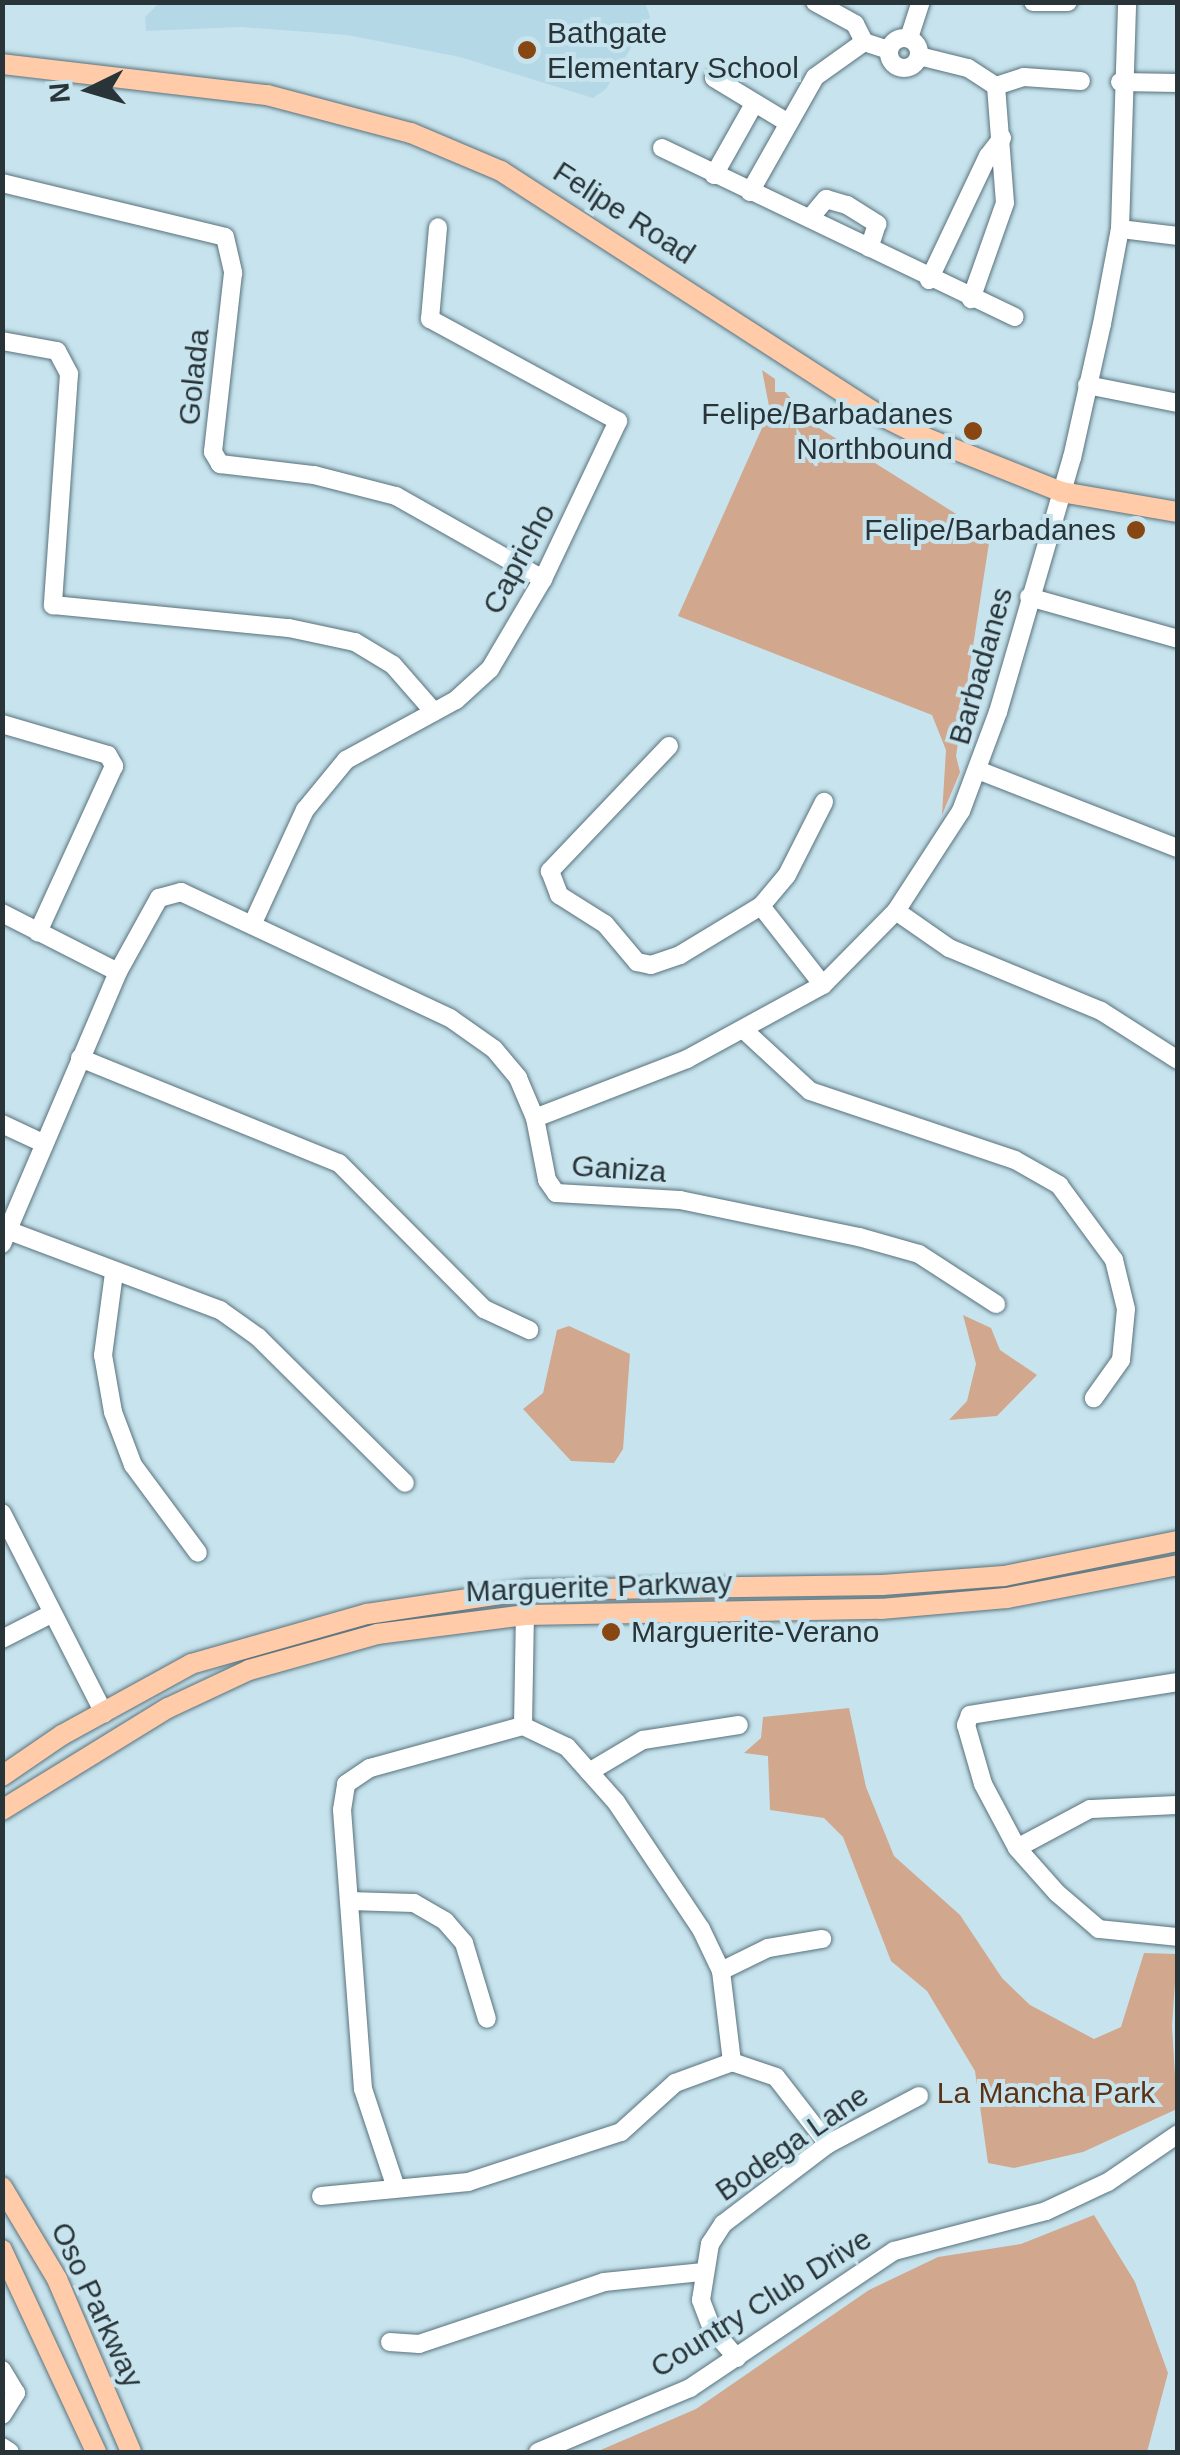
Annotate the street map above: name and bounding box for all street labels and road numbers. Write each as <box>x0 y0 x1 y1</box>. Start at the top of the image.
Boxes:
street label: Felipe Road <box>546 154 702 272</box>
street label: Golada <box>171 327 217 427</box>
street label: Capricho <box>475 498 563 620</box>
street label: Barbadanes <box>941 583 1021 749</box>
street label: Ganiza <box>570 1148 668 1190</box>
street label: Marguerite Parkway <box>465 1564 733 1610</box>
street label: Bodega Lane <box>709 2077 875 2209</box>
street label: Oso Parkway <box>43 2217 151 2393</box>
street label: Country Club Drive <box>644 2221 878 2385</box>

